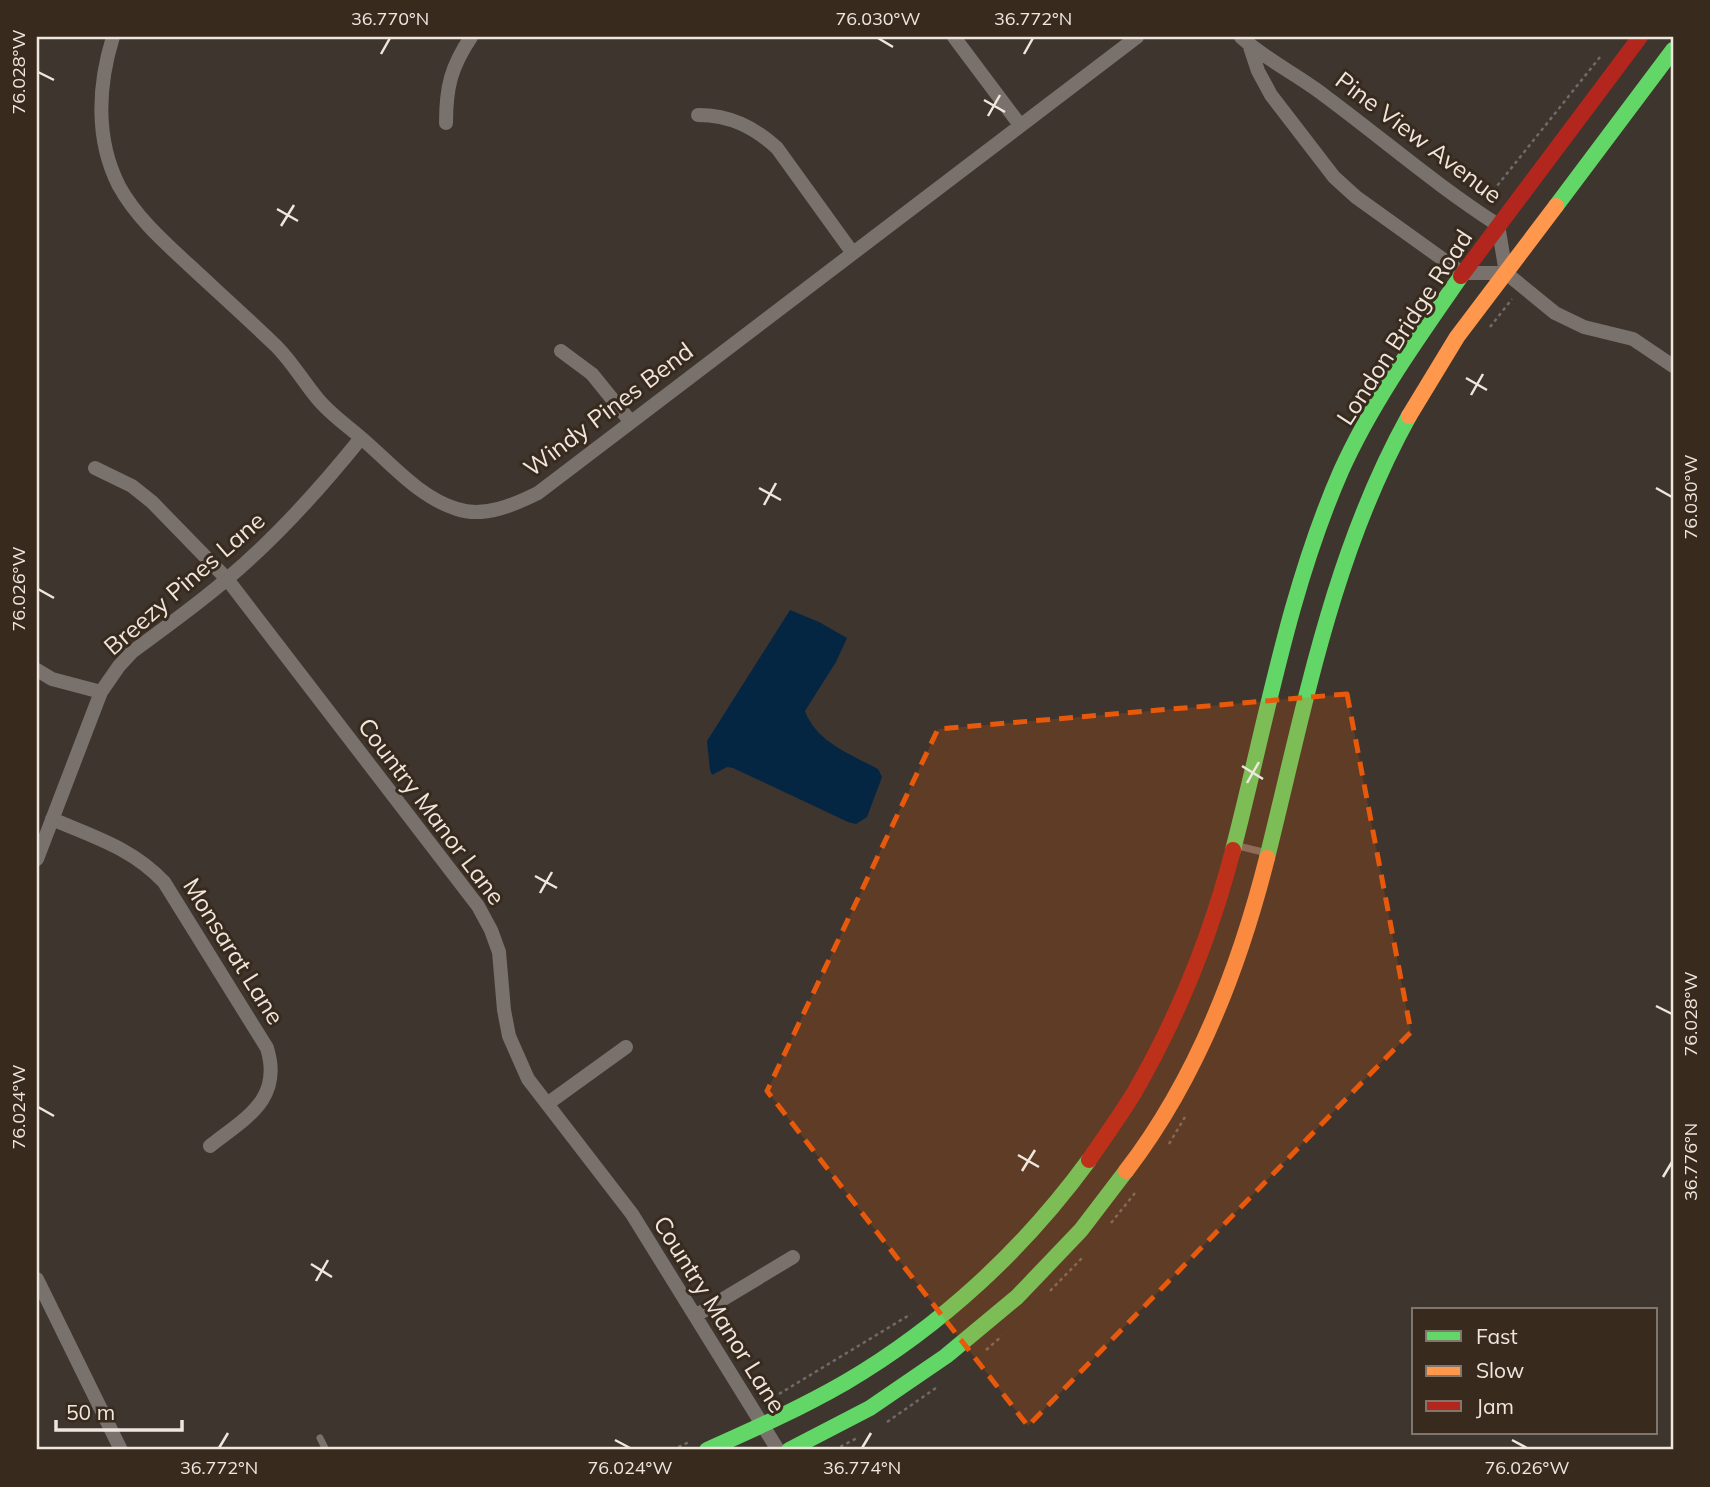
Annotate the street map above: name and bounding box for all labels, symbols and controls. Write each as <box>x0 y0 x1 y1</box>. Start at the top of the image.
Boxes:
text: 36.770°N <box>351 7 429 30</box>
text: 76.030°W <box>835 7 921 30</box>
text: 36.772°N <box>994 7 1072 30</box>
text: 76.028°W <box>7 29 30 115</box>
street label: Pine View Avenue <box>1330 65 1508 209</box>
street label: London Bridge Road <box>1330 224 1478 430</box>
street label: Windy Pines Bend <box>517 336 699 482</box>
text: 76.030°W <box>1679 454 1702 540</box>
street label: Breezy Pines Lane <box>97 505 271 661</box>
text: 76.026°W <box>7 546 30 632</box>
street label: Country Manor Lane <box>352 712 512 910</box>
street label: Monsarat Lane <box>177 872 291 1030</box>
text: 76.028°W <box>1679 971 1702 1057</box>
text: 76.024°W <box>7 1064 30 1150</box>
text: 36.776°N <box>1679 1123 1702 1201</box>
street label: Country Manor Lane <box>647 1210 793 1418</box>
legend <box>1412 1308 1658 1434</box>
text: Fast <box>1476 1323 1518 1349</box>
text: Slow <box>1476 1357 1524 1383</box>
scale bar <box>56 1389 182 1433</box>
text: Jam <box>1476 1393 1514 1419</box>
text: 50 m <box>66 1399 115 1425</box>
text: 36.772°N <box>180 1456 258 1479</box>
text: 76.024°W <box>587 1456 673 1479</box>
text: 36.774°N <box>823 1456 901 1479</box>
text: 76.026°W <box>1484 1456 1570 1479</box>

